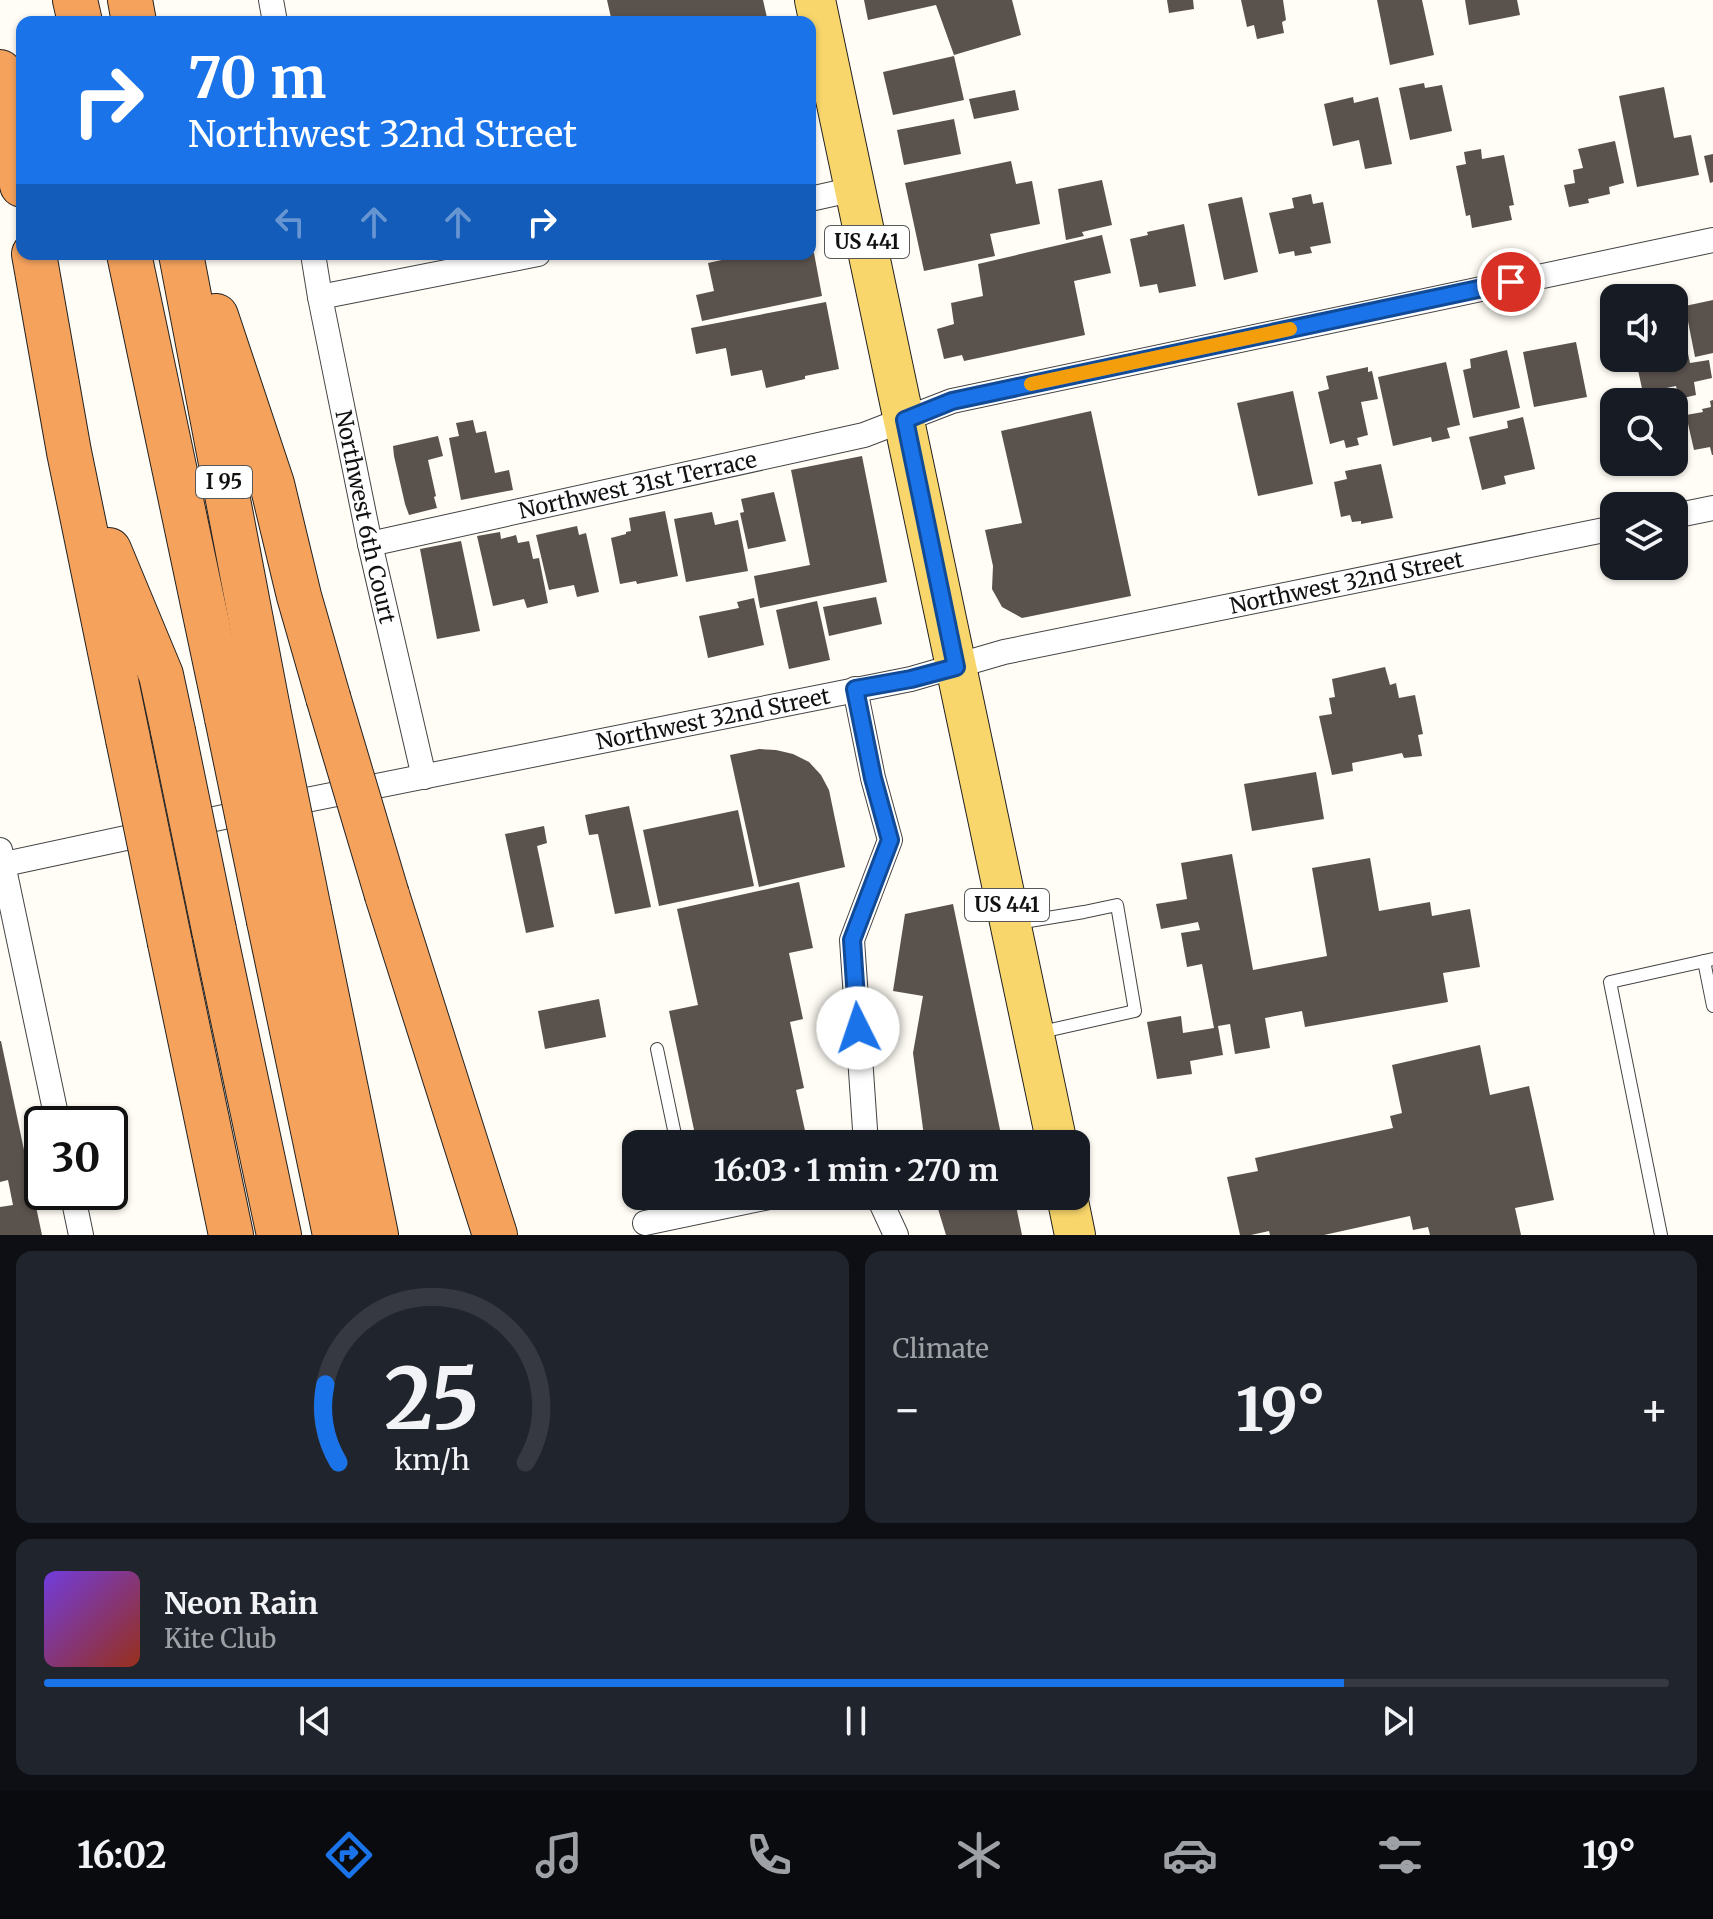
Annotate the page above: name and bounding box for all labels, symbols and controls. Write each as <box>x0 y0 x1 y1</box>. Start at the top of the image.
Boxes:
text: 70 m <box>188 43 326 113</box>
icon: right <box>56 48 160 152</box>
text: Northwest 32nd Street <box>188 112 577 157</box>
icon: left <box>268 200 312 244</box>
icon: ahead <box>352 200 396 244</box>
icon: ahead <box>436 200 480 244</box>
icon: right <box>520 200 564 244</box>
road number: US 441 <box>825 226 909 258</box>
pin <box>1477 248 1545 316</box>
icon: arrive <box>1489 260 1533 304</box>
map controls <box>1600 284 1688 580</box>
button: sound <box>1600 284 1688 372</box>
button: search <box>1600 388 1688 476</box>
street label: Northwest 6th Court <box>329 408 402 627</box>
street label: Northwest 31st Terrace <box>516 445 759 525</box>
road number: I 95 <box>196 466 252 498</box>
button: layers <box>1600 492 1688 580</box>
street label: Northwest 32nd Street <box>1227 545 1466 620</box>
street label: Northwest 32nd Street <box>594 681 833 756</box>
road number: US 441 <box>965 889 1049 921</box>
position arrow <box>816 986 900 1070</box>
speed limit sign: 30 <box>24 1106 128 1210</box>
text: 16:03 · 1 min · 270 m <box>714 1151 998 1189</box>
text: Climate <box>893 1332 989 1365</box>
text: 25 <box>385 1347 480 1452</box>
text: 19° <box>1236 1372 1326 1447</box>
text: − <box>893 1382 922 1437</box>
text: + <box>1640 1382 1669 1437</box>
text: km/h <box>394 1442 470 1478</box>
text: Neon Rain <box>164 1584 318 1622</box>
text: Kite Club <box>164 1622 276 1655</box>
icon: previous <box>293 1699 337 1743</box>
icon: pause <box>834 1699 878 1743</box>
icon: next <box>1376 1699 1420 1743</box>
icon: directions <box>321 1827 377 1883</box>
icon: music <box>531 1827 587 1883</box>
icon: phone <box>741 1827 797 1883</box>
icon: climate <box>951 1827 1007 1883</box>
icon: car <box>1162 1827 1218 1883</box>
icon: filters <box>1372 1827 1428 1883</box>
text: 16:02 <box>77 1833 167 1878</box>
text: 19° <box>1582 1833 1636 1878</box>

